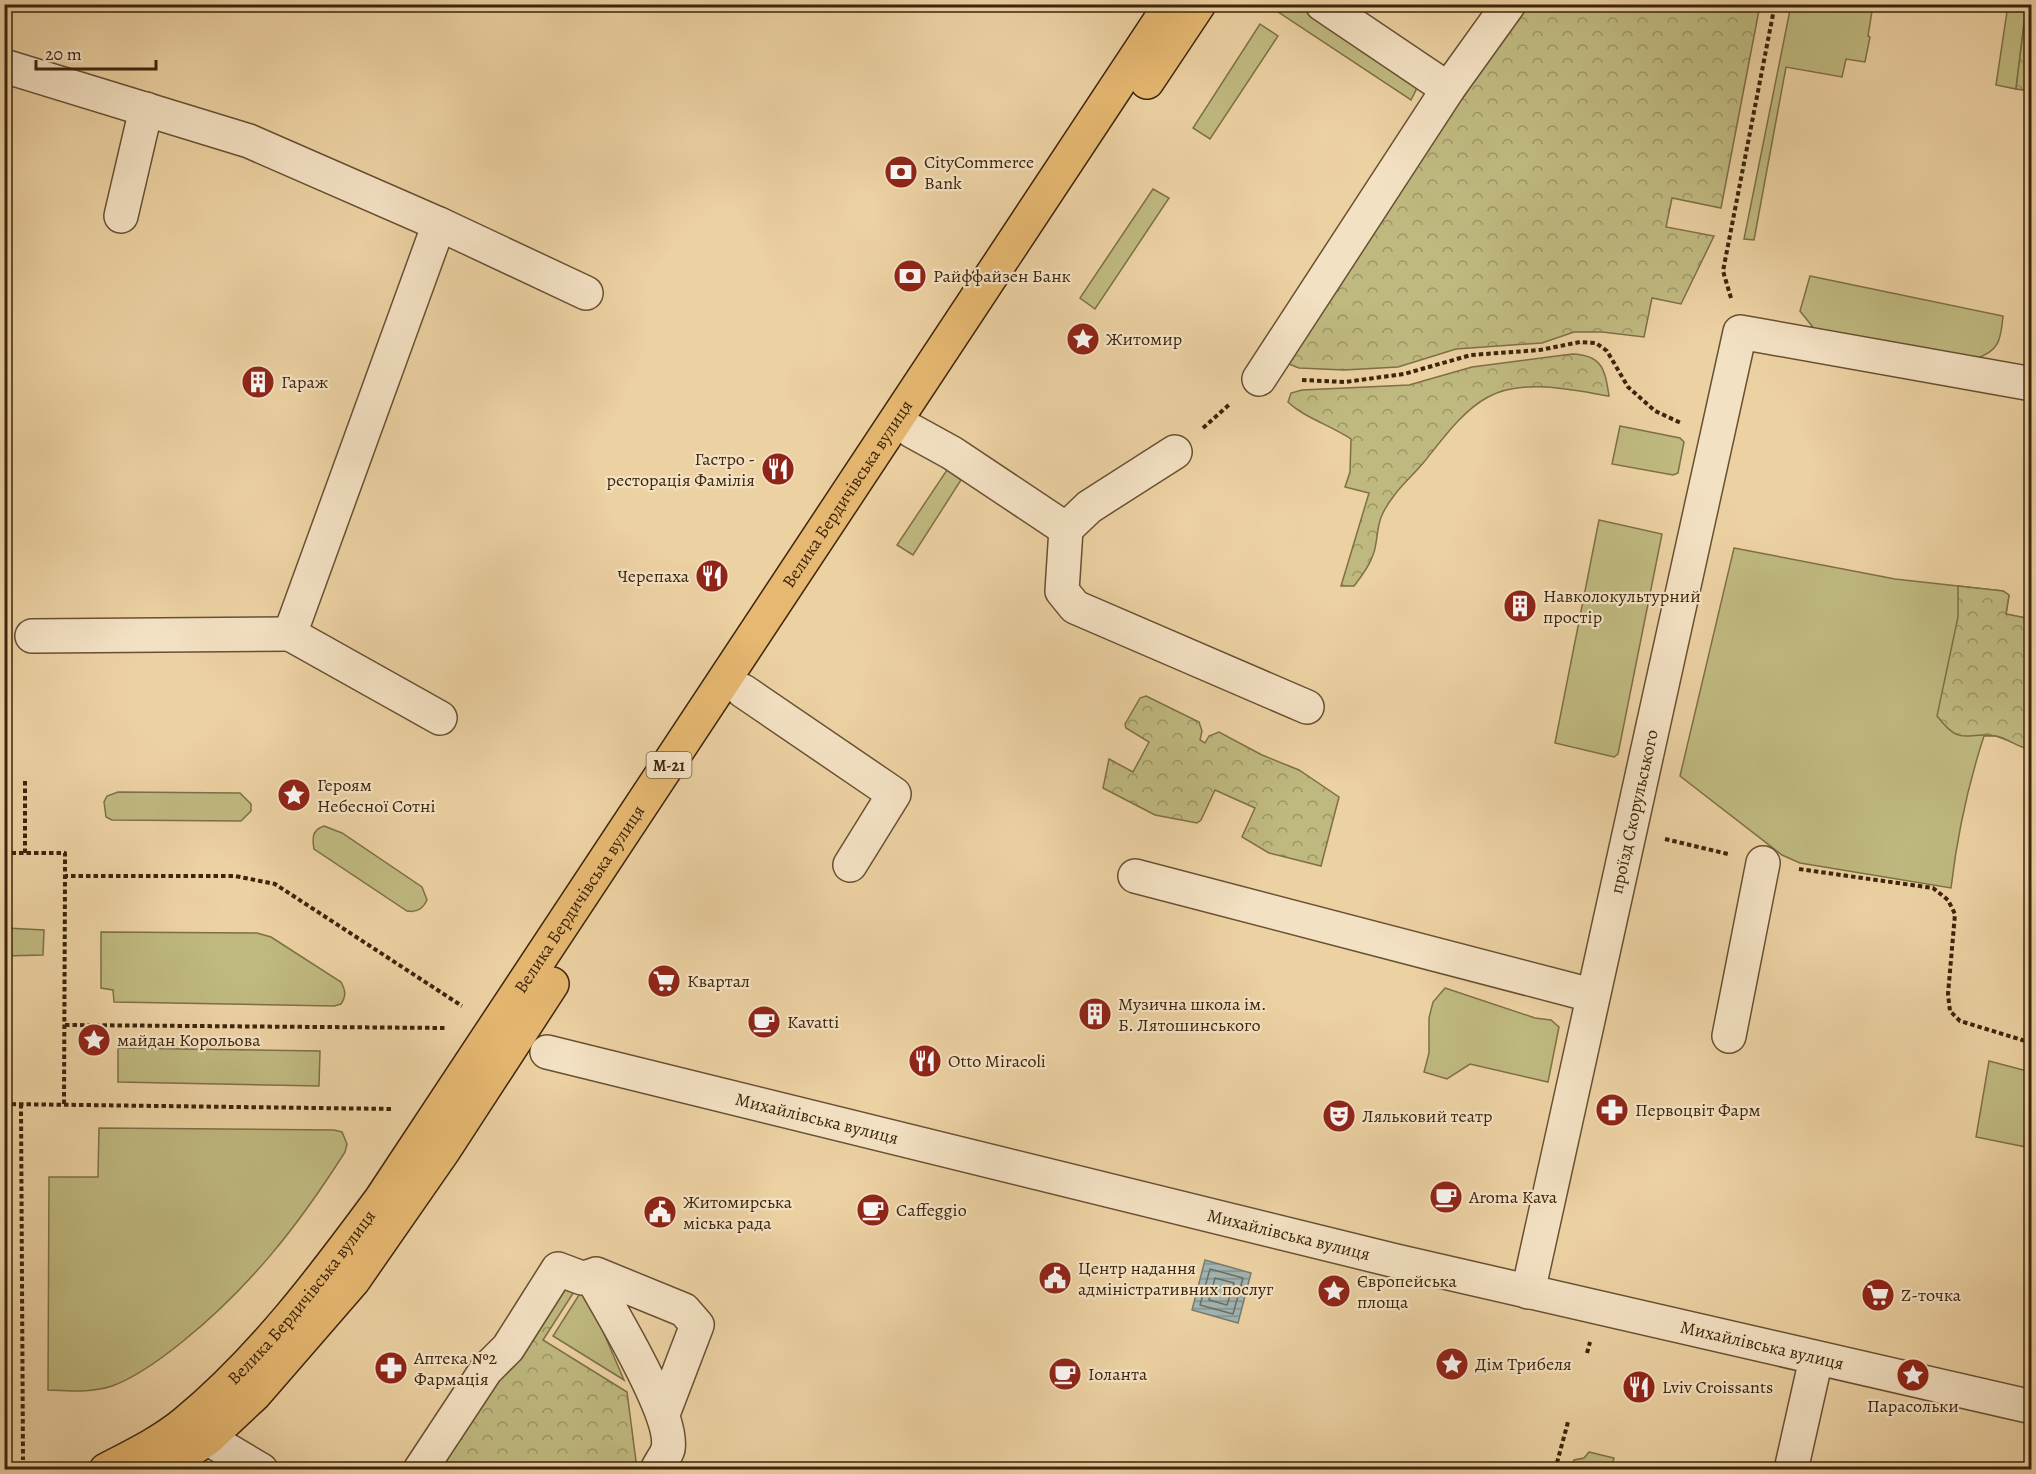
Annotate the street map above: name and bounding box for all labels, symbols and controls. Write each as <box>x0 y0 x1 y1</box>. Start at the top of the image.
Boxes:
scale bar <box>36 33 156 71</box>
text: 20 m <box>45 42 82 66</box>
place label: CityCommerce Bank <box>924 150 1034 195</box>
bank icon: CityCommerce Bank <box>883 154 919 190</box>
bank icon: Райффайзен Банк <box>892 258 928 294</box>
place label: Райффайзен Банк <box>933 264 1071 288</box>
place icon: Житомир <box>1065 321 1101 357</box>
place label: Житомир <box>1106 327 1182 351</box>
building icon: Гараж <box>240 364 276 400</box>
place label: Гараж <box>281 370 329 394</box>
street label: Велика Бердичівська вулиця <box>776 395 918 592</box>
place label: Гастро - ресторація Фамілія <box>607 447 755 492</box>
restaurant icon: Гастро - ресторація Фамілія <box>760 451 796 487</box>
restaurant icon: Черепаха <box>694 558 730 594</box>
place label: Черепаха <box>617 564 690 588</box>
place label: Навколокультурний простір <box>1543 584 1701 629</box>
building icon: Навколокультурний простір <box>1502 588 1538 624</box>
street label: проїзд Скорульського <box>1604 727 1664 896</box>
road number: М-21 <box>646 752 692 778</box>
place label: Героям Небесної Сотні <box>317 773 436 818</box>
place icon: Героям Небесної Сотні <box>276 777 312 813</box>
street label: Велика Бердичівська вулиця <box>508 800 650 998</box>
supermarket icon: Квартал <box>646 963 682 999</box>
place label: Квартал <box>687 969 750 993</box>
place label: Музична школа ім. Б. Лятошинського <box>1118 992 1267 1037</box>
building icon: Музична школа ім. Б. Лятошинського <box>1077 996 1113 1032</box>
cafe icon: Kavatti <box>746 1004 782 1040</box>
place label: Kavatti <box>787 1010 839 1034</box>
place icon: майдан Корольова <box>76 1022 112 1058</box>
place label: майдан Корольова <box>117 1028 261 1052</box>
restaurant icon: Otto Miracoli <box>907 1043 943 1079</box>
place label: Otto Miracoli <box>948 1049 1046 1073</box>
street label: Михайлівська вулиця <box>733 1087 901 1150</box>
pharmacy icon: Первоцвіт Фарм <box>1594 1092 1630 1128</box>
theatre icon: Ляльковий театр <box>1321 1098 1357 1134</box>
place label: Первоцвіт Фарм <box>1635 1098 1760 1122</box>
place label: Ляльковий театр <box>1362 1104 1492 1128</box>
cafe icon: Aroma Kava <box>1428 1179 1464 1215</box>
place label: Aroma Kava <box>1468 1185 1558 1209</box>
place label: Житомирська міська рада <box>683 1190 793 1235</box>
cafe icon: Caffeggio <box>855 1192 891 1228</box>
public building icon: Житомирська міська рада <box>642 1194 678 1230</box>
place label: Caffeggio <box>896 1198 967 1222</box>
street label: Михайлівська вулиця <box>1205 1203 1373 1266</box>
street label: Велика Бердичівська вулиця <box>222 1205 381 1390</box>
place label: Центр надання адміністративних послуг <box>1078 1256 1274 1301</box>
public building icon: Центр надання адміністративних послуг <box>1037 1260 1073 1296</box>
place label: Європейська площа <box>1357 1269 1457 1314</box>
place icon: Європейська площа <box>1316 1273 1352 1309</box>
supermarket icon: Z-точка <box>1860 1277 1896 1313</box>
place label: Z-точка <box>1901 1283 1962 1307</box>
street label: Михайлівська вулиця <box>1678 1315 1846 1375</box>
place label: Аптека №2 Фармація <box>413 1346 498 1391</box>
place icon: Дім Трибеля <box>1434 1346 1470 1382</box>
pharmacy icon: Аптека №2 Фармація <box>373 1350 409 1386</box>
place label: Дім Трибеля <box>1475 1352 1572 1376</box>
cafe icon: Іоланта <box>1047 1356 1083 1392</box>
place icon: Парасольки <box>1895 1357 1931 1393</box>
place label: Іоланта <box>1088 1362 1148 1386</box>
restaurant icon: Lviv Croissants <box>1621 1369 1657 1405</box>
place label: Lviv Croissants <box>1662 1375 1773 1399</box>
place label: Парасольки <box>1867 1394 1959 1418</box>

